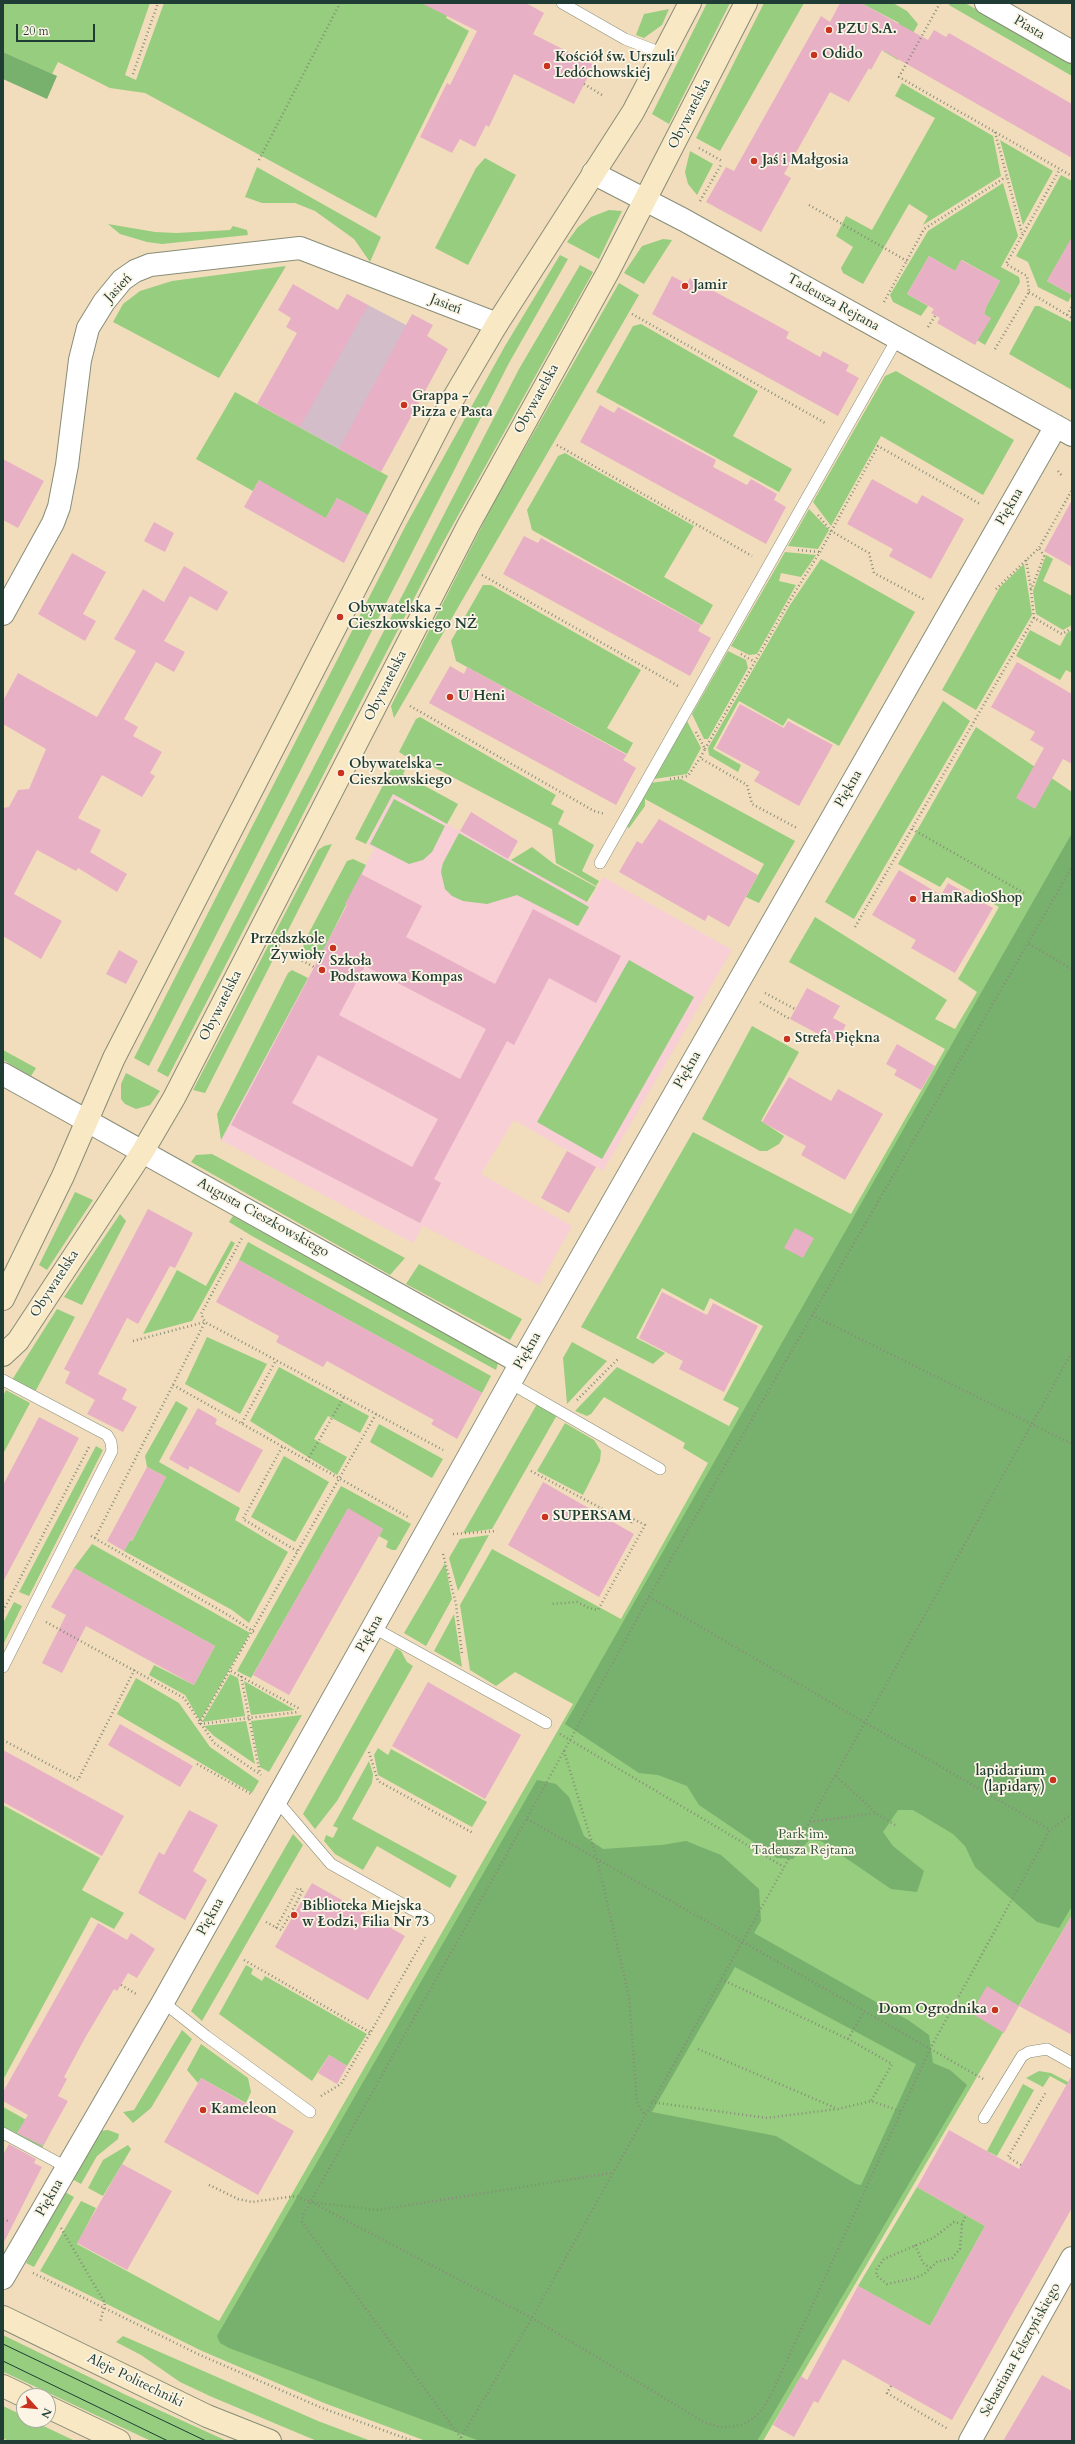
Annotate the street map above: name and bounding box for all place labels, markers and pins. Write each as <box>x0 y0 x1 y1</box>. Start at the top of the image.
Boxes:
place label: PZU S.A. <box>837 22 897 38</box>
marker: PZU S.A. <box>824 25 834 35</box>
place label: Odido <box>822 47 863 63</box>
place label: Kościół św. Urszuli Ledóchowskiej <box>555 50 675 82</box>
marker: Odido <box>809 50 819 60</box>
marker: Kościół św. Urszuli Ledóchowskiej <box>542 61 552 71</box>
place label: Jaś i Małgosia <box>762 153 849 169</box>
marker: Jaś i Małgosia <box>749 156 759 166</box>
place label: Jamir <box>693 278 727 294</box>
marker: Jamir <box>680 281 690 291</box>
place label: Grappa - Pizza e Pasta <box>412 389 493 422</box>
marker: Grappa - Pizza e Pasta <box>399 400 409 410</box>
place label: Obywatelska - Cieszkowskiego NŻ <box>348 601 477 634</box>
marker: Obywatelska - Cieszkowskiego NŻ <box>335 612 345 622</box>
place label: U Heni <box>458 689 505 705</box>
marker: U Heni <box>445 692 455 702</box>
place label: Obywatelska - Cieszkowskiego <box>349 757 452 790</box>
marker: Obywatelska - Cieszkowskiego <box>336 768 346 778</box>
place label: HamRadioShop <box>921 891 1023 907</box>
marker: HamRadioShop <box>908 894 918 904</box>
place label: Przedszkole Żywioły <box>250 932 325 964</box>
marker: Przedszkole Żywioły <box>328 943 338 953</box>
place label: Szkoła Podstawowa Kompas <box>330 954 463 986</box>
marker: Szkoła Podstawowa Kompas <box>317 965 327 975</box>
place label: Strefa Piękna <box>795 1031 880 1047</box>
marker: Strefa Piękna <box>782 1034 792 1044</box>
place label: SUPERSAM <box>553 1509 632 1525</box>
marker: SUPERSAM <box>540 1512 550 1522</box>
place label: lapidarium (lapidary) <box>975 1764 1045 1796</box>
marker: lapidarium (lapidary) <box>1048 1775 1058 1785</box>
place label: Biblioteka Miejska w Łodzi, Filia Nr 73 <box>302 1899 429 1932</box>
marker: Biblioteka Miejska w Łodzi, Filia Nr 73 <box>289 1910 299 1920</box>
place label: Dom Ogrodnika <box>879 2002 987 2018</box>
marker: Dom Ogrodnika <box>990 2005 1000 2015</box>
place label: Kameleon <box>211 2102 277 2118</box>
marker: Kameleon <box>198 2105 208 2115</box>

